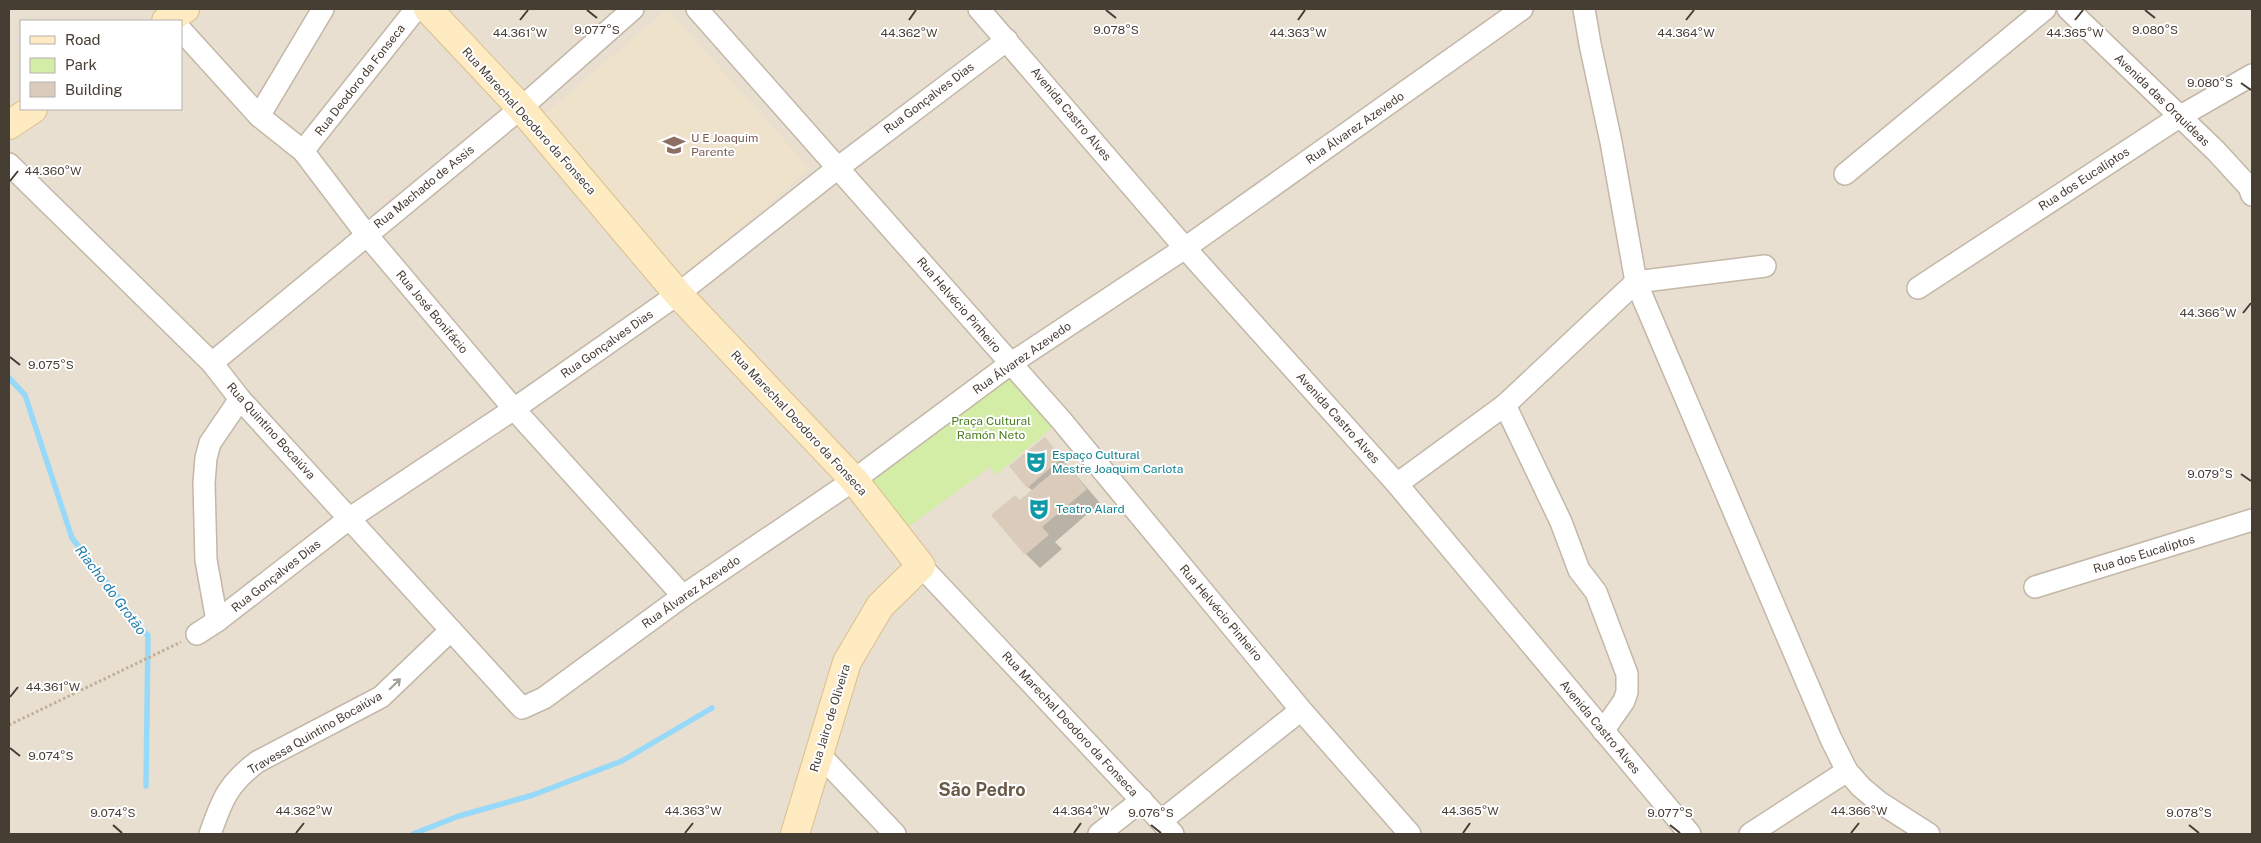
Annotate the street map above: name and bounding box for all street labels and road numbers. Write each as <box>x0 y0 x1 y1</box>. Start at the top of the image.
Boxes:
street label: Rua Deodoro da Fonseca <box>312 21 408 139</box>
street label: Rua Marechal Deodoro da Fonseca <box>459 45 599 197</box>
street label: Avenida das Orquídeas <box>2112 51 2212 149</box>
street label: Rua Gonçalves Dias <box>881 60 977 136</box>
street label: Avenida Castro Alves <box>1028 65 1114 163</box>
street label: Rua Álvarez Azevedo <box>1303 89 1407 167</box>
street label: Rua Machado de Assis <box>371 142 477 232</box>
street label: Rua dos Eucalíptos <box>2036 144 2132 214</box>
street label: Rua Helvécio Pinheiro <box>914 255 1004 356</box>
street label: Rua José Bonifácio <box>393 268 471 357</box>
street label: Rua Gonçalves Dias <box>558 307 656 381</box>
street label: Rua Álvarez Azevedo <box>970 319 1074 397</box>
street label: Rua Marechal Deodoro da Fonseca <box>728 348 870 498</box>
street label: Avenida Castro Alves <box>1294 370 1382 466</box>
street label: Rua Quintino Bocaiúva <box>224 380 318 482</box>
street label: Rua dos Eucaliptos <box>2092 532 2196 576</box>
street label: Rua Gonçalves Dias <box>229 537 323 615</box>
street label: Rua Álvarez Azevedo <box>639 553 743 631</box>
street label: Rua Helvécio Pinheiro <box>1177 562 1266 664</box>
street label: Rua Marechal Deodoro da Fonseca <box>999 649 1141 799</box>
street label: Rua Jairo de Oliveira <box>807 662 853 774</box>
street label: Avenida Castro Alves <box>1557 678 1643 776</box>
street label: Travessa Quintino Bocaiúva <box>245 689 385 777</box>

